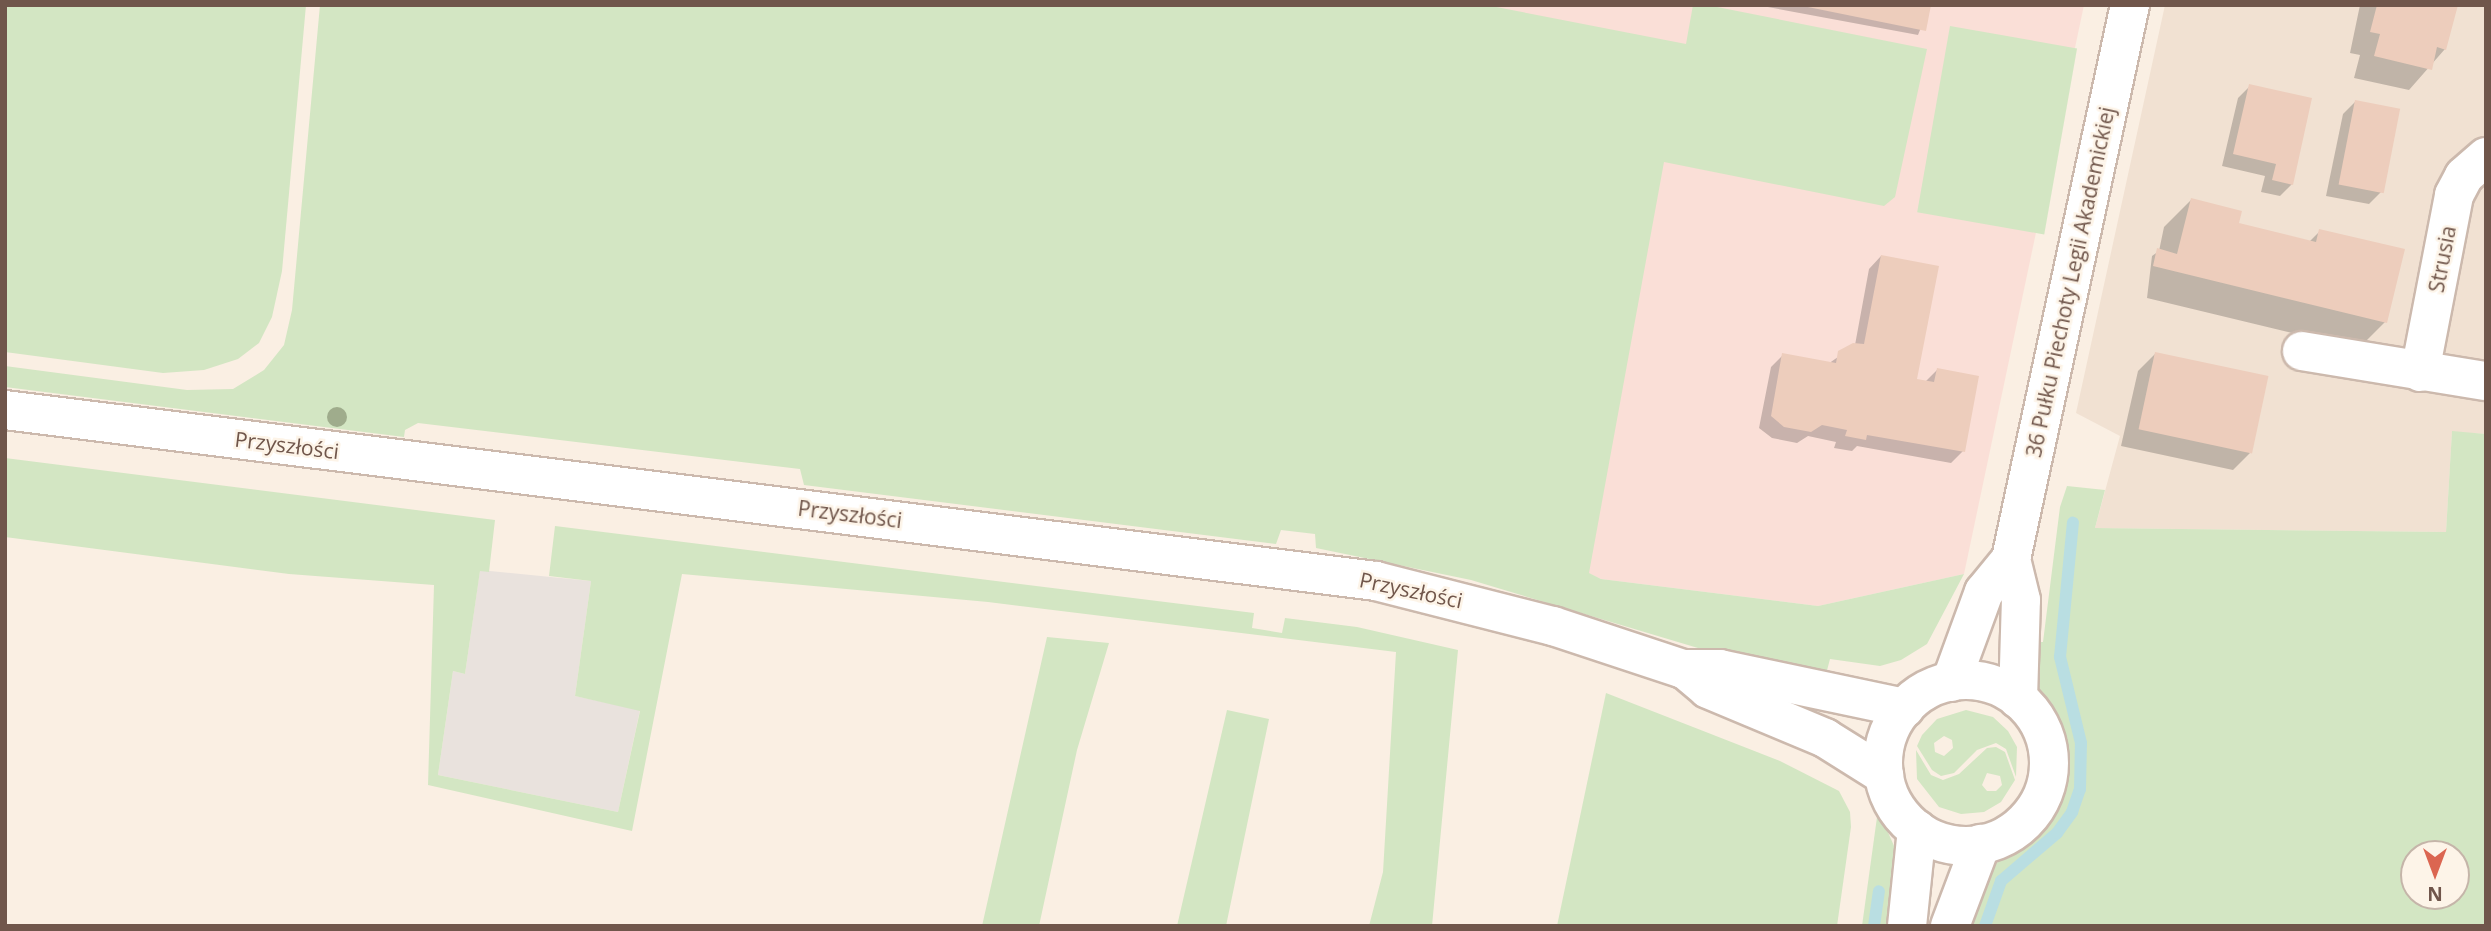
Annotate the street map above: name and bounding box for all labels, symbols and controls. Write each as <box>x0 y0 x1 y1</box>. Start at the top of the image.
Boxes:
street label: 36 Pułku Piechoty Legii Akademickiej <box>2021 105 2119 459</box>
street label: Strusia <box>2423 223 2461 295</box>
street label: Przyszłości <box>233 426 341 464</box>
street label: Przyszłości <box>796 495 904 533</box>
street label: Przyszłości <box>1357 567 1465 613</box>
north arrow <box>2400 840 2470 910</box>
text: N <box>2427 881 2443 907</box>

